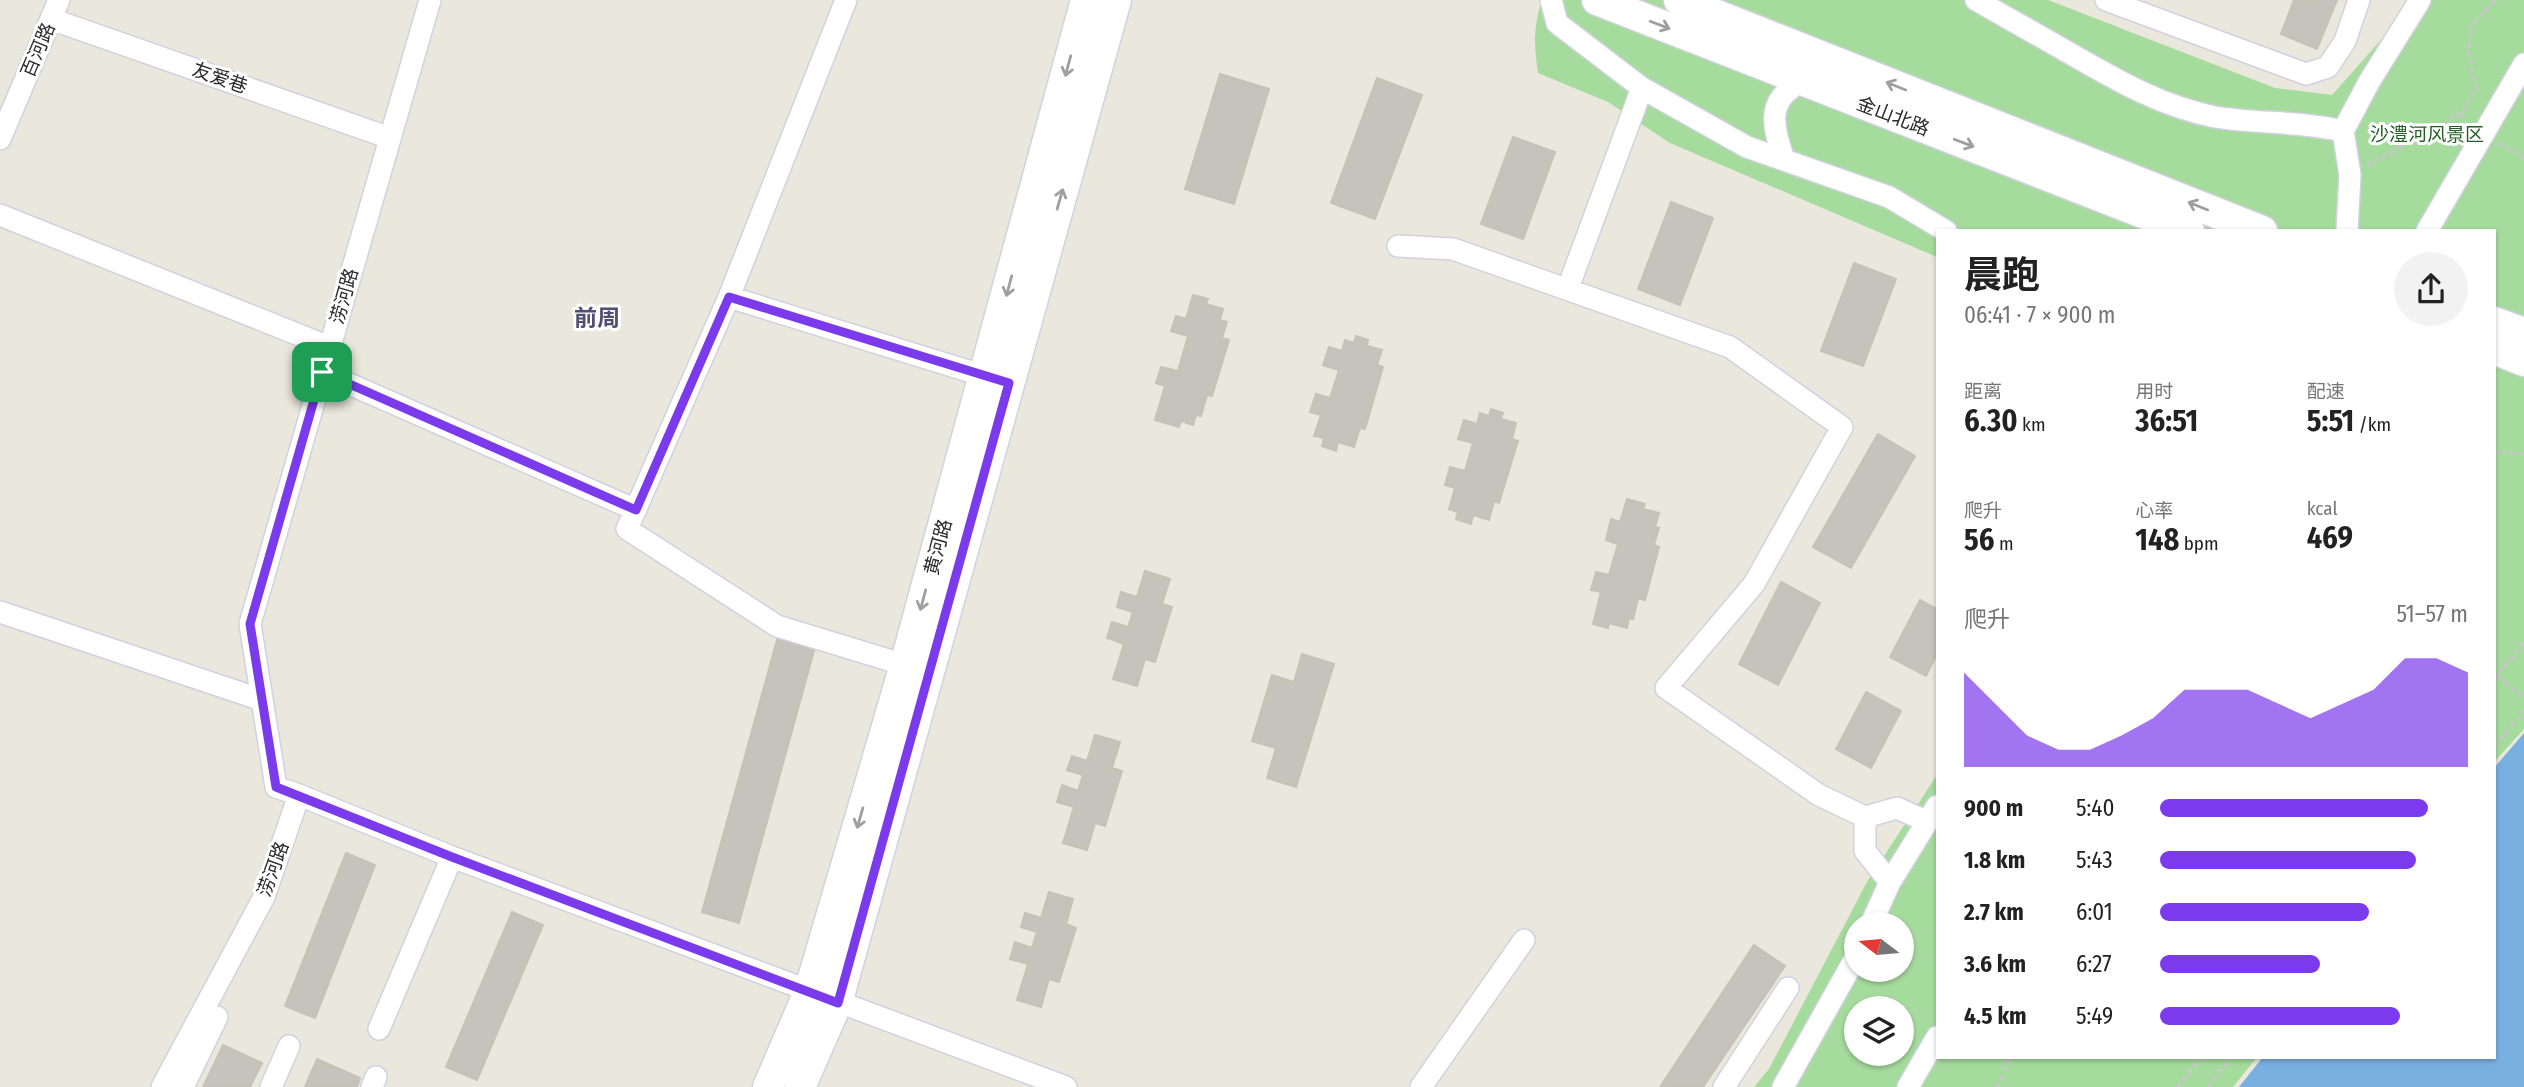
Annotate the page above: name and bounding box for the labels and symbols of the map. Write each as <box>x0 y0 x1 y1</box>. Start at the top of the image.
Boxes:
street label: 百河路 <box>16 19 60 81</box>
one-way arrow <box>1649 19 1671 32</box>
one-way arrow <box>1061 54 1074 77</box>
street label: 友爱巷 <box>189 58 251 98</box>
one-way arrow <box>1885 78 1907 91</box>
street label: 金山北路 <box>1853 92 1933 140</box>
park label: 沙澧河风景区 <box>2370 123 2484 146</box>
one-way arrow <box>1952 138 1974 151</box>
one-way arrow <box>1055 189 1068 211</box>
one-way arrow <box>2188 198 2210 211</box>
street label: 涝河路 <box>325 265 363 327</box>
one-way arrow <box>1002 274 1015 296</box>
district label: 前周 <box>574 304 620 332</box>
pin <box>292 342 352 402</box>
street label: 黄河路 <box>920 516 956 578</box>
one-way arrow <box>916 588 929 610</box>
one-way arrow <box>853 807 866 829</box>
street label: 涝河路 <box>252 838 294 900</box>
north arrow <box>1844 912 1914 982</box>

